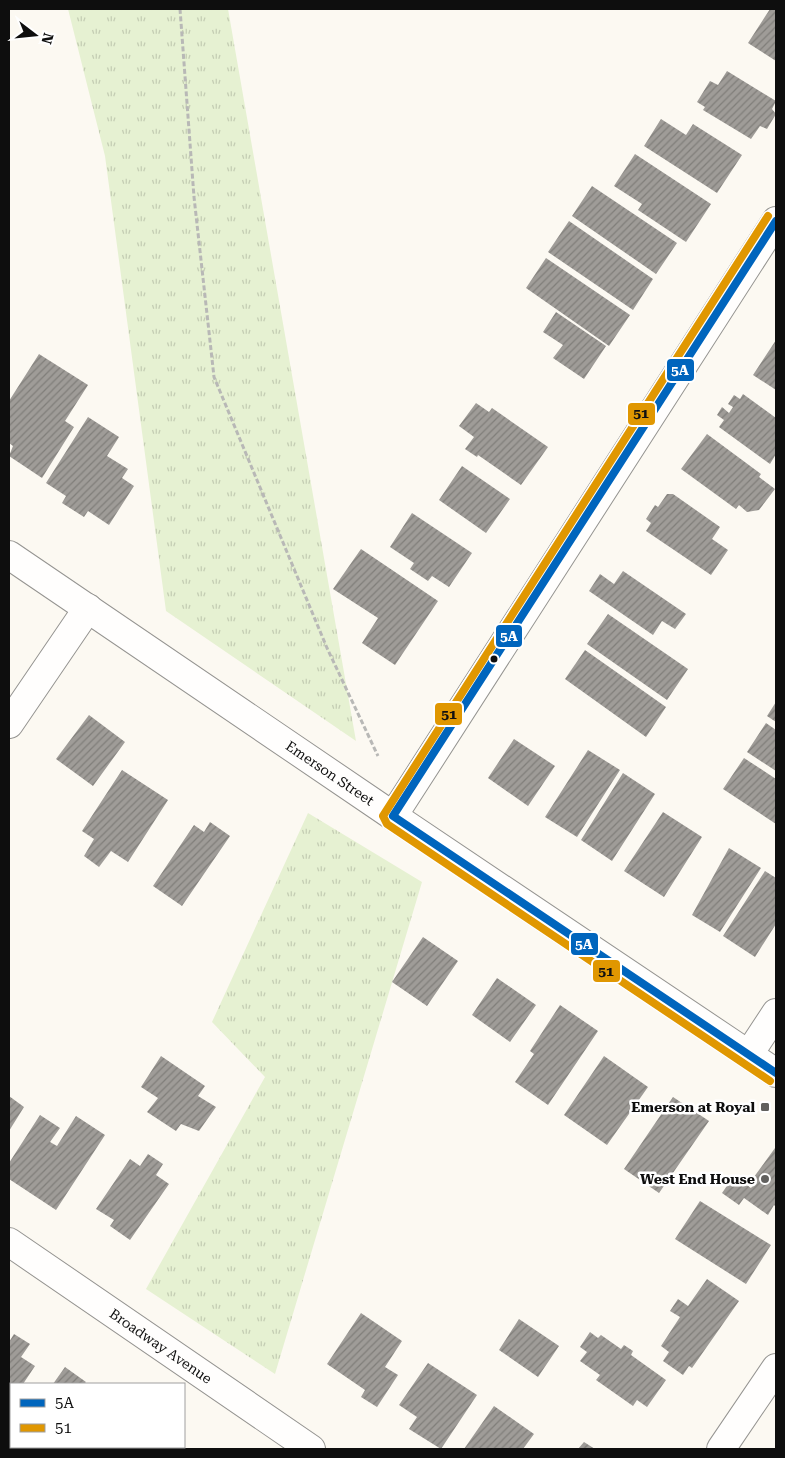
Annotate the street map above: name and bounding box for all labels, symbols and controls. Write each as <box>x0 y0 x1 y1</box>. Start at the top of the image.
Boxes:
north arrow <box>10 10 60 60</box>
text: N <box>38 31 57 46</box>
line badge: 5A <box>666 358 695 382</box>
text: 5A <box>671 362 689 378</box>
line badge: 51 <box>627 402 656 426</box>
text: 51 <box>633 405 649 421</box>
line badge: 5A <box>495 624 523 648</box>
text: 5A <box>500 628 518 644</box>
unlabelled marker <box>489 654 499 664</box>
line badge: 51 <box>434 702 463 726</box>
text: 51 <box>441 706 457 722</box>
street label: Emerson Street <box>283 737 377 809</box>
line badge: 5A <box>570 932 599 956</box>
text: 5A <box>575 936 593 952</box>
line badge: 51 <box>592 959 621 983</box>
text: 51 <box>598 963 614 979</box>
place label: Emerson at Royal <box>631 1099 755 1115</box>
marker: Emerson at Royal <box>759 1101 771 1113</box>
place label: West End House <box>640 1171 755 1187</box>
marker: West End House <box>759 1173 771 1185</box>
street label: Broadway Avenue <box>107 1305 215 1387</box>
legend <box>10 1383 185 1448</box>
text: 5A <box>55 1394 74 1412</box>
text: 51 <box>55 1419 72 1437</box>

